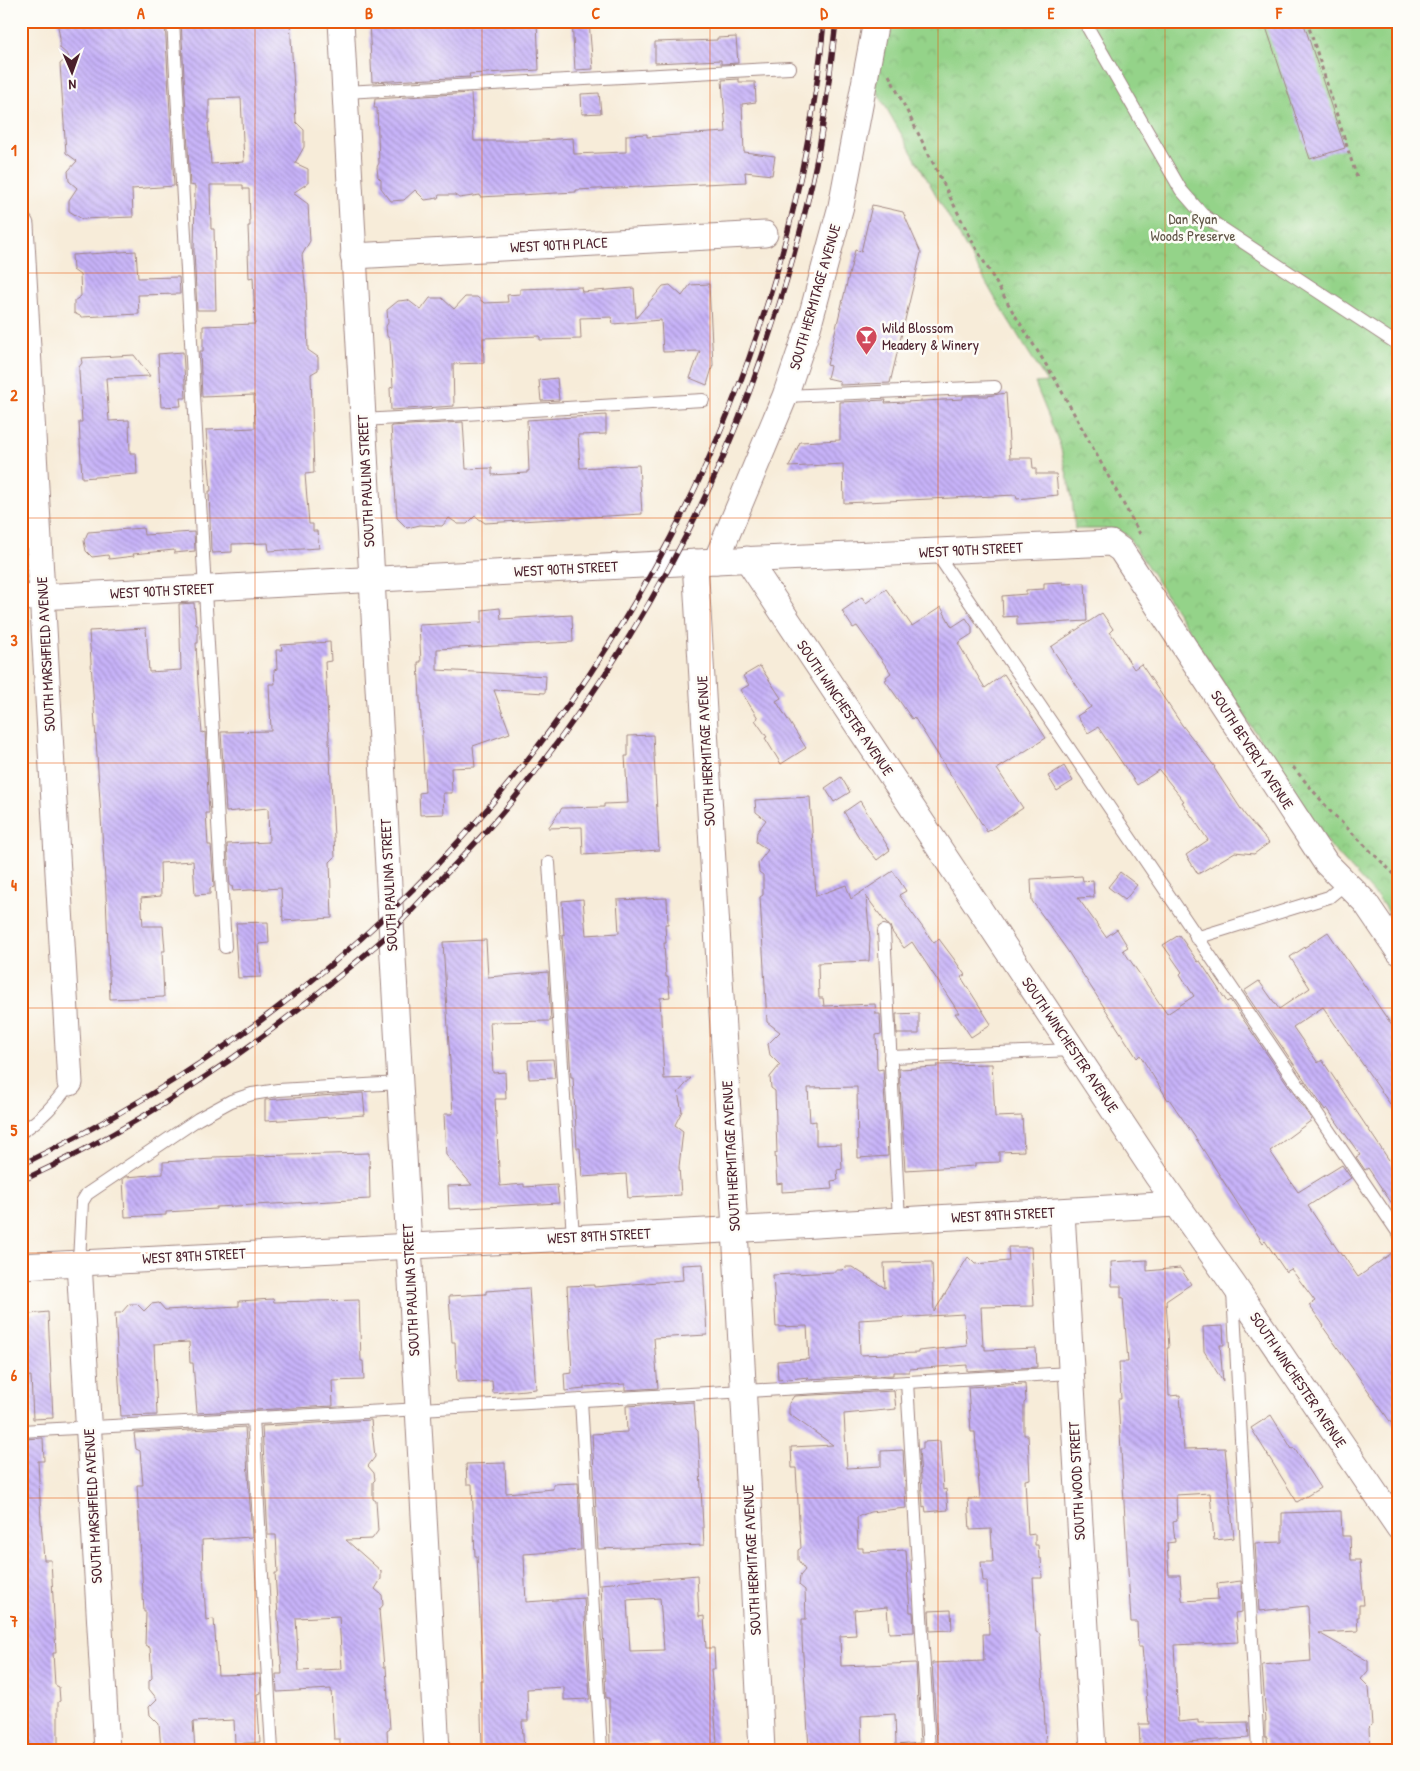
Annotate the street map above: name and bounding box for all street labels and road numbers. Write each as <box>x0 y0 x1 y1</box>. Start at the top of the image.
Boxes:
street label: SOUTH HERMITAGE AVENUE <box>784 221 845 372</box>
street label: WEST 90TH PLACE <box>510 231 609 258</box>
street label: SOUTH PAULINA STREET <box>351 413 379 548</box>
street label: WEST 90TH STREET <box>919 536 1024 563</box>
street label: WEST 90TH STREET <box>514 555 619 582</box>
street label: SOUTH MARSHFIELD AVENUE <box>31 576 60 732</box>
street label: WEST 90TH STREET <box>110 577 215 604</box>
street label: SOUTH WINCHESTER AVENUE <box>792 636 899 780</box>
street label: SOUTH HERMITAGE AVENUE <box>691 675 720 827</box>
street label: SOUTH BEVERLY AVENUE <box>1206 686 1299 814</box>
street label: SOUTH PAULINA STREET <box>374 817 402 952</box>
street label: SOUTH WINCHESTER AVENUE <box>1017 973 1124 1117</box>
street label: SOUTH HERMITAGE AVENUE <box>716 1080 745 1232</box>
street label: WEST 89TH STREET <box>951 1201 1056 1228</box>
street label: SOUTH PAULINA STREET <box>396 1222 424 1357</box>
street label: WEST 89TH STREET <box>547 1222 652 1249</box>
street label: WEST 89TH STREET <box>142 1242 247 1269</box>
street label: SOUTH WINCHESTER AVENUE <box>1245 1308 1352 1452</box>
street label: SOUTH WOOD STREET <box>1063 1420 1090 1541</box>
street label: SOUTH MARSHFIELD AVENUE <box>78 1428 107 1584</box>
street label: SOUTH HERMITAGE AVENUE <box>737 1484 766 1636</box>

